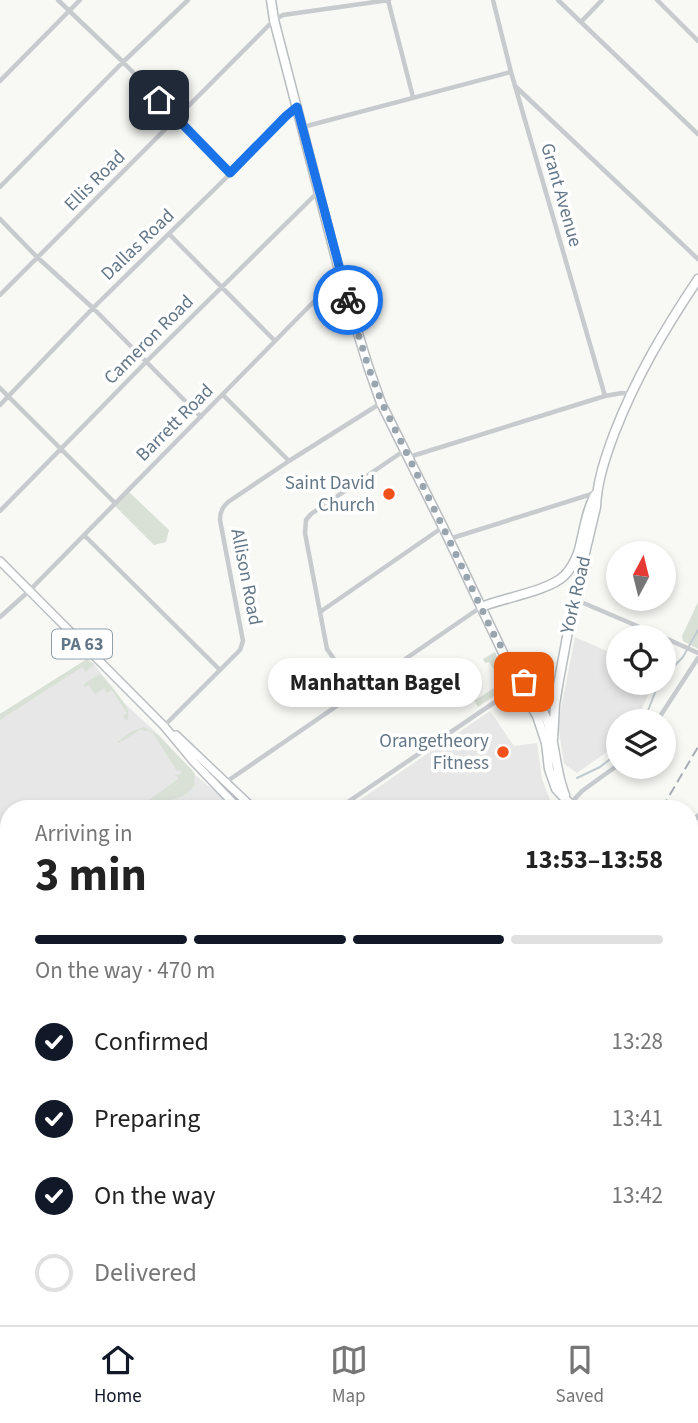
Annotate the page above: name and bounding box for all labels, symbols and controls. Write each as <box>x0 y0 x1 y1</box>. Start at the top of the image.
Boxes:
pin <box>129 70 189 130</box>
icon: home <box>140 81 178 119</box>
street label: Grant Avenue <box>533 140 589 250</box>
street label: Ellis Road <box>58 144 132 218</box>
street label: Dallas Road <box>95 203 181 287</box>
courier <box>313 265 383 335</box>
icon: bike <box>329 281 367 319</box>
street label: Cameron Road <box>98 289 200 391</box>
street label: Barrett Road <box>130 378 220 468</box>
place label: Saint David Church <box>285 470 375 519</box>
marker: Saint David Church <box>381 486 397 502</box>
street label: Allison Road <box>223 526 269 628</box>
north arrow <box>606 541 676 611</box>
map controls <box>606 541 676 779</box>
street label: York Road <box>554 553 598 638</box>
button: locate <box>606 625 676 695</box>
road number: PA 63 <box>52 630 112 658</box>
pin <box>494 652 554 712</box>
callout: Manhattan Bagel <box>268 658 482 706</box>
icon: bag <box>505 663 543 701</box>
text: Manhattan Bagel <box>290 666 460 699</box>
button: layers <box>606 709 676 779</box>
place label: Orangetheory Fitness <box>379 728 489 777</box>
marker: Orangetheory Fitness <box>495 744 511 760</box>
text: Arriving in <box>35 817 133 850</box>
text: 13:53–13:58 <box>525 841 663 878</box>
text: 3 min <box>35 843 147 908</box>
text: On the way · 470 m <box>35 954 215 987</box>
icon: check <box>35 1023 73 1061</box>
text: Confirmed <box>94 1023 209 1060</box>
text: 13:28 <box>612 1025 663 1058</box>
icon: check <box>35 1100 73 1138</box>
text: Preparing <box>94 1100 200 1137</box>
text: 13:41 <box>612 1102 663 1135</box>
icon: check <box>35 1177 73 1215</box>
text: On the way <box>94 1177 215 1214</box>
text: 13:42 <box>612 1179 663 1212</box>
text: Delivered <box>94 1254 197 1291</box>
tab: Home <box>94 1341 142 1410</box>
tab: Map <box>330 1341 368 1410</box>
tab: Saved <box>556 1341 604 1410</box>

